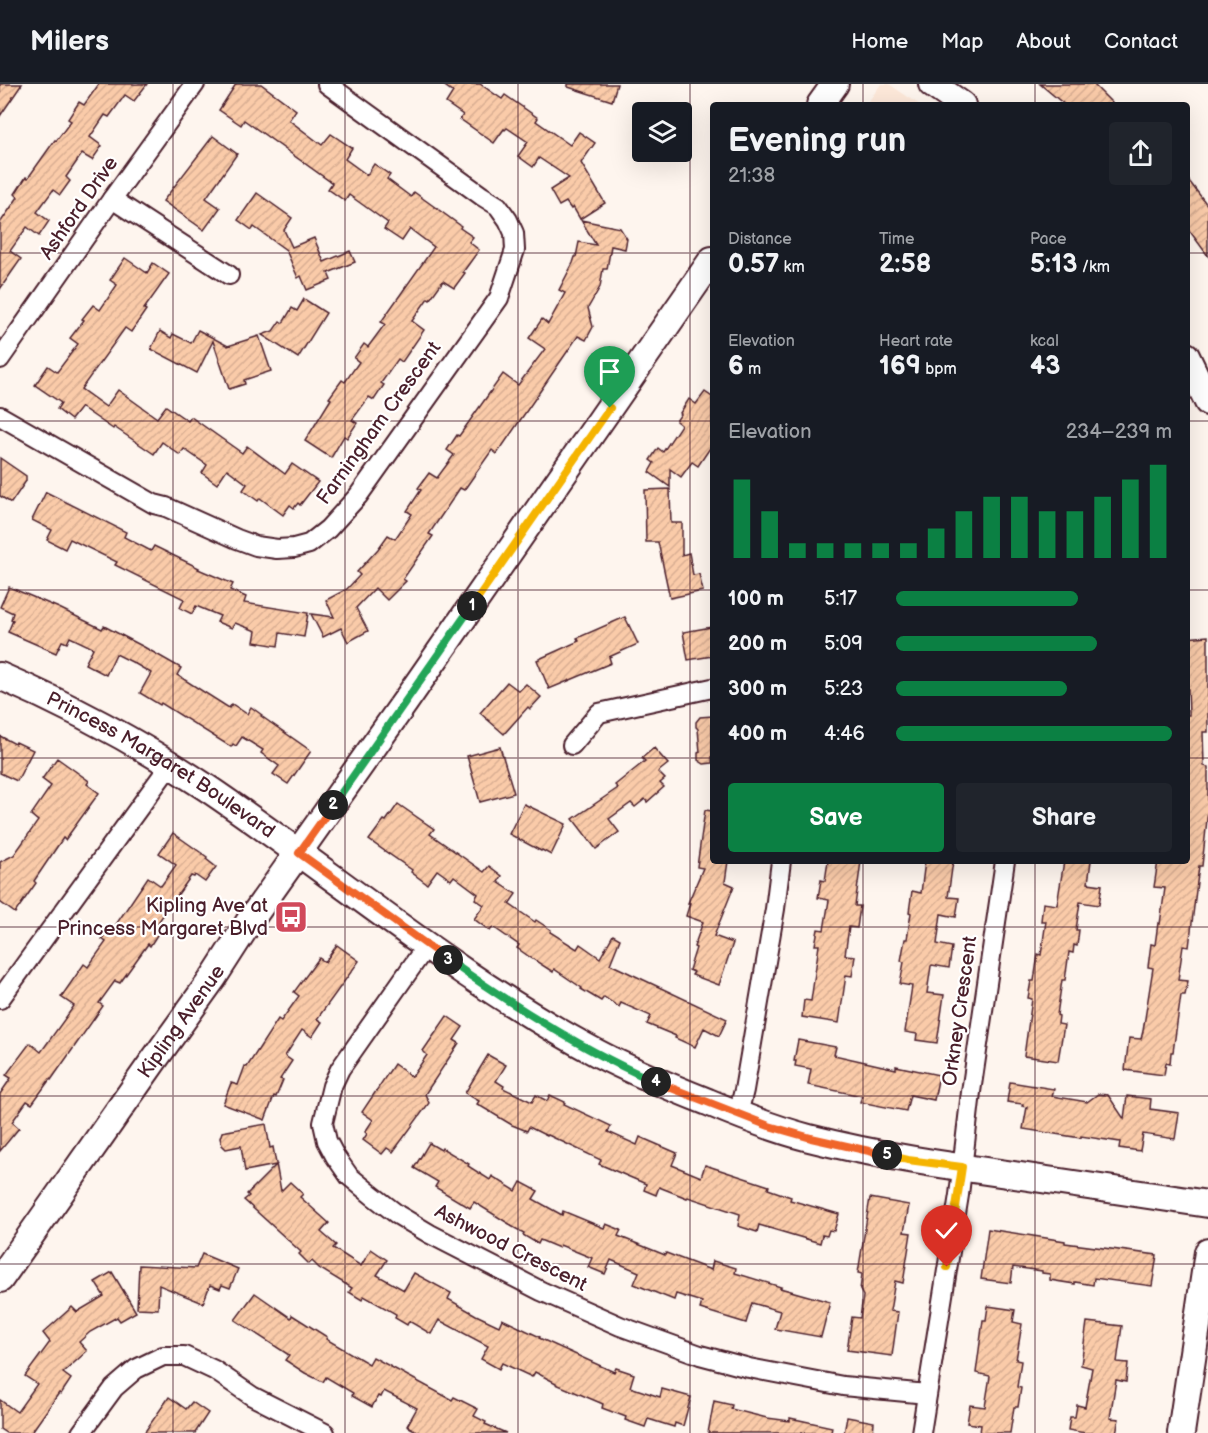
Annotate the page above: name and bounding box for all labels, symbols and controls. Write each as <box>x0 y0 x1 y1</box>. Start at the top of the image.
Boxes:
text: Milers <box>30 25 109 58</box>
text: Home <box>851 29 908 54</box>
text: Map <box>941 29 983 54</box>
text: About <box>1016 29 1071 54</box>
text: Contact <box>1104 29 1178 54</box>
map controls <box>632 102 692 162</box>
button: layers <box>632 102 692 162</box>
text: Evening run <box>728 121 906 161</box>
button: share <box>1109 122 1172 185</box>
street label: Ashford Drive <box>35 152 123 264</box>
text: 21:38 <box>728 164 775 188</box>
text: Distance <box>728 230 792 249</box>
text: Time <box>879 230 914 249</box>
text: Pace <box>1030 230 1066 249</box>
text: 0.57 <box>728 249 779 280</box>
text: 2:58 <box>879 249 931 280</box>
text: 5:13 <box>1030 249 1077 280</box>
text: km <box>779 258 805 277</box>
text: /km <box>1077 258 1110 277</box>
text: Elevation <box>728 332 795 351</box>
text: Heart rate <box>879 332 953 351</box>
text: kcal <box>1030 332 1059 351</box>
street label: Farningham Crescent <box>312 337 446 509</box>
pin <box>584 346 635 408</box>
text: 6 <box>728 351 744 382</box>
text: 169 <box>879 351 921 382</box>
text: 43 <box>1030 351 1061 382</box>
icon: arrive <box>593 355 626 388</box>
text: m <box>744 360 761 379</box>
text: bpm <box>921 360 957 379</box>
text: Elevation <box>728 420 811 444</box>
text: 234–239 m <box>1066 420 1172 444</box>
text: 100 m <box>728 587 784 611</box>
text: 5:17 <box>824 587 857 611</box>
pin: 1 <box>457 591 487 621</box>
text: 1 <box>469 596 475 615</box>
text: 200 m <box>728 632 787 656</box>
text: 5:09 <box>824 632 863 656</box>
text: 300 m <box>728 677 787 701</box>
text: 5:23 <box>824 677 863 701</box>
street label: Princess Margaret Boulevard <box>42 687 279 844</box>
text: 400 m <box>728 722 787 746</box>
text: 4:46 <box>824 722 865 746</box>
button: Save <box>728 783 944 852</box>
button: Share <box>956 783 1172 852</box>
pin: 2 <box>318 790 348 820</box>
text: 2 <box>328 795 338 814</box>
place label: Kipling Ave at Princess Margaret Blvd <box>57 894 268 941</box>
bus stop icon: Kipling Ave at Princess Margaret Blvd <box>273 899 309 935</box>
street label: Orkney Crescent <box>938 935 982 1087</box>
pin: 3 <box>433 945 463 975</box>
text: 3 <box>443 950 453 969</box>
street label: Kipling Avenue <box>133 960 230 1083</box>
pin: 4 <box>641 1067 671 1097</box>
text: 4 <box>651 1072 661 1091</box>
pin: 5 <box>872 1140 902 1170</box>
text: 5 <box>882 1145 892 1164</box>
street label: Ashwood Crescent <box>431 1199 591 1297</box>
pin <box>921 1205 972 1267</box>
icon: check <box>930 1214 963 1247</box>

